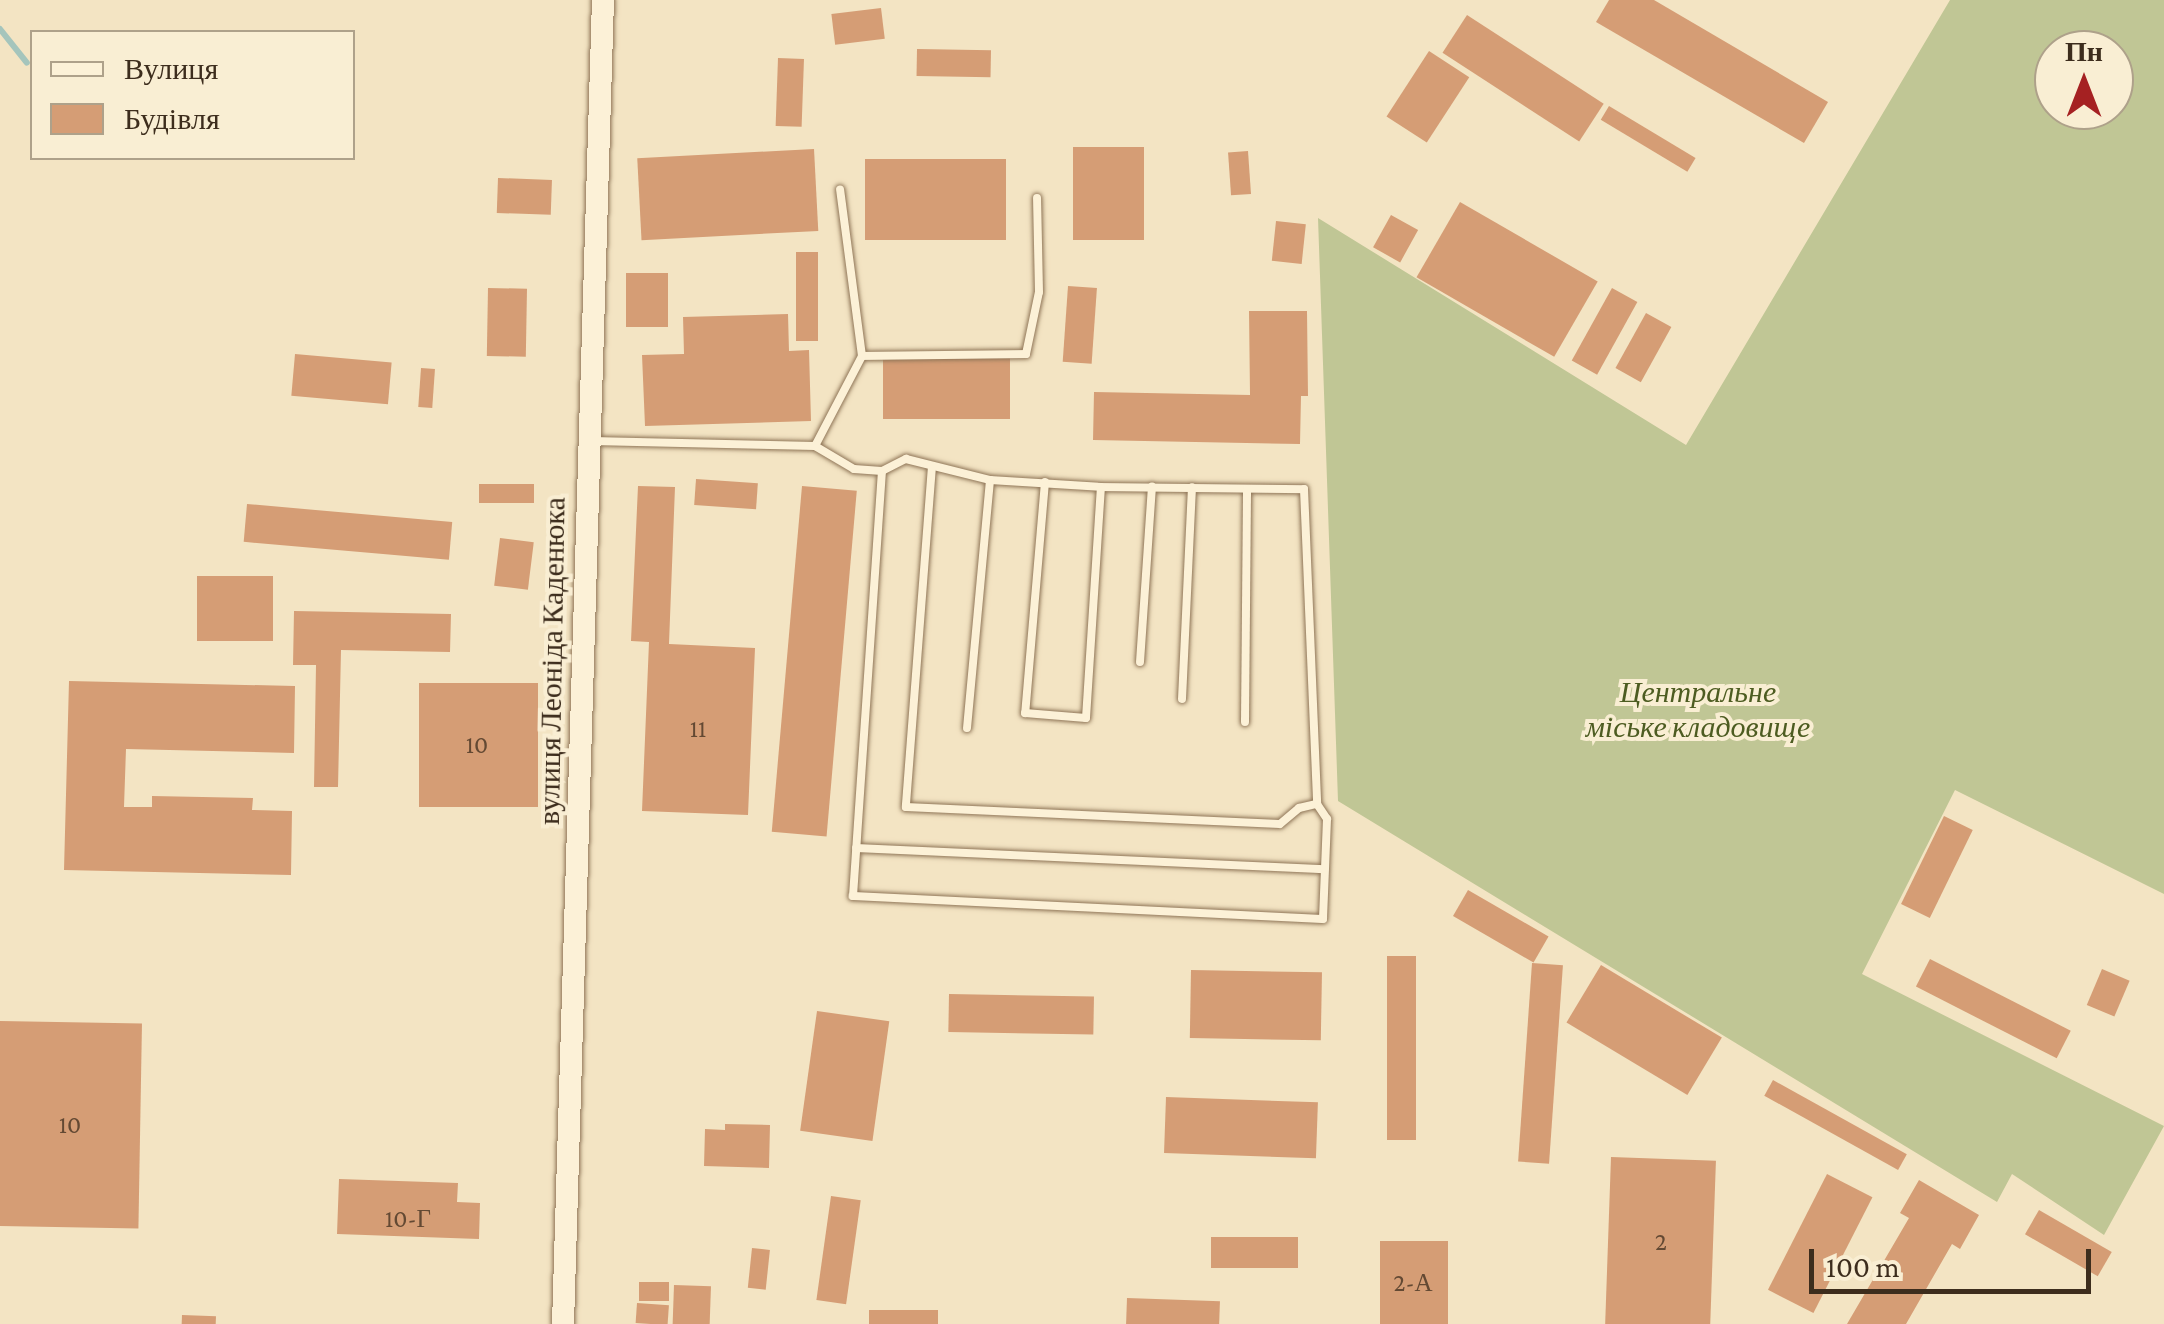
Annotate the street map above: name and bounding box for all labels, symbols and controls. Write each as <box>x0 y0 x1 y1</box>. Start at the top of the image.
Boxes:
legend <box>30 30 355 160</box>
north arrow <box>2034 30 2134 130</box>
text: Пн <box>2065 36 2103 67</box>
text: Вулиця <box>124 52 218 85</box>
text: Будівля <box>124 102 220 135</box>
street label: вулиця Леоніда Каденюка <box>531 497 573 825</box>
park label: Центральне міське кладовище <box>1586 674 1810 744</box>
house number: 11 <box>690 714 706 744</box>
house number: 10 <box>466 730 488 760</box>
house number: 10 <box>59 1110 81 1140</box>
house number: 10-Г <box>385 1204 431 1234</box>
house number: 2 <box>1655 1227 1667 1257</box>
scale bar <box>1814 1229 2096 1291</box>
text: 100 m <box>1826 1250 1900 1283</box>
house number: 2-А <box>1393 1268 1433 1298</box>

